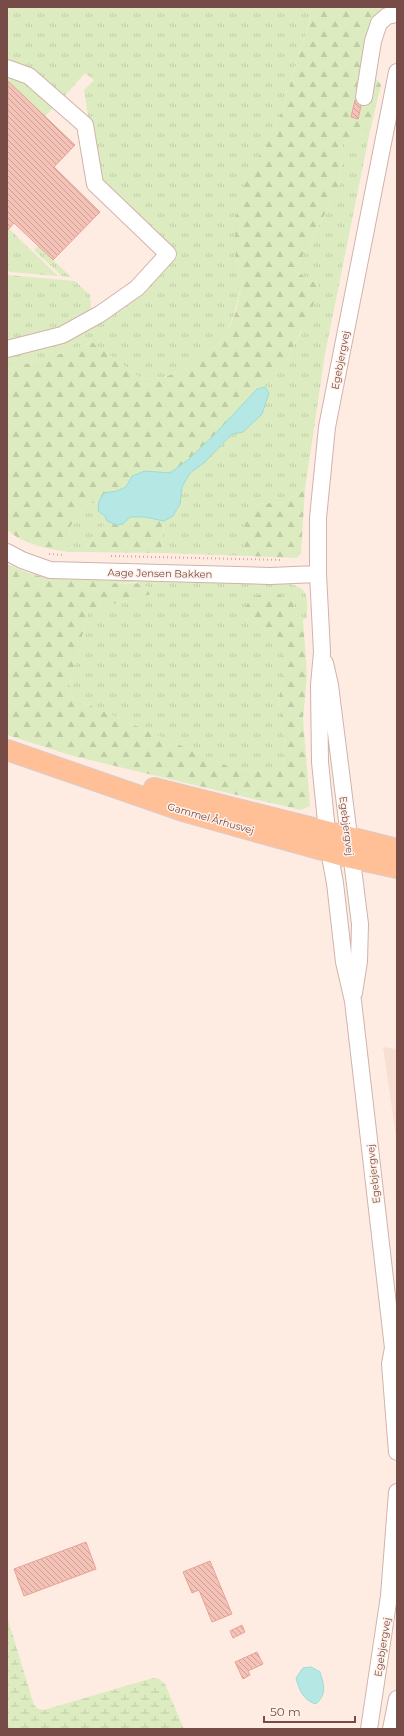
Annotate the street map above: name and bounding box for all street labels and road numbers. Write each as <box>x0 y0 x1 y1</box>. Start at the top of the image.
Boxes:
street label: Egebjergvej <box>328 330 353 391</box>
street label: Aage Jensen Bakken <box>108 566 212 581</box>
street label: Egebjergvej <box>336 796 357 857</box>
street label: Gammel Århusvej <box>166 800 256 837</box>
street label: Egebjergvej <box>364 1144 383 1204</box>
street label: Egebjergvej <box>371 1617 394 1678</box>

